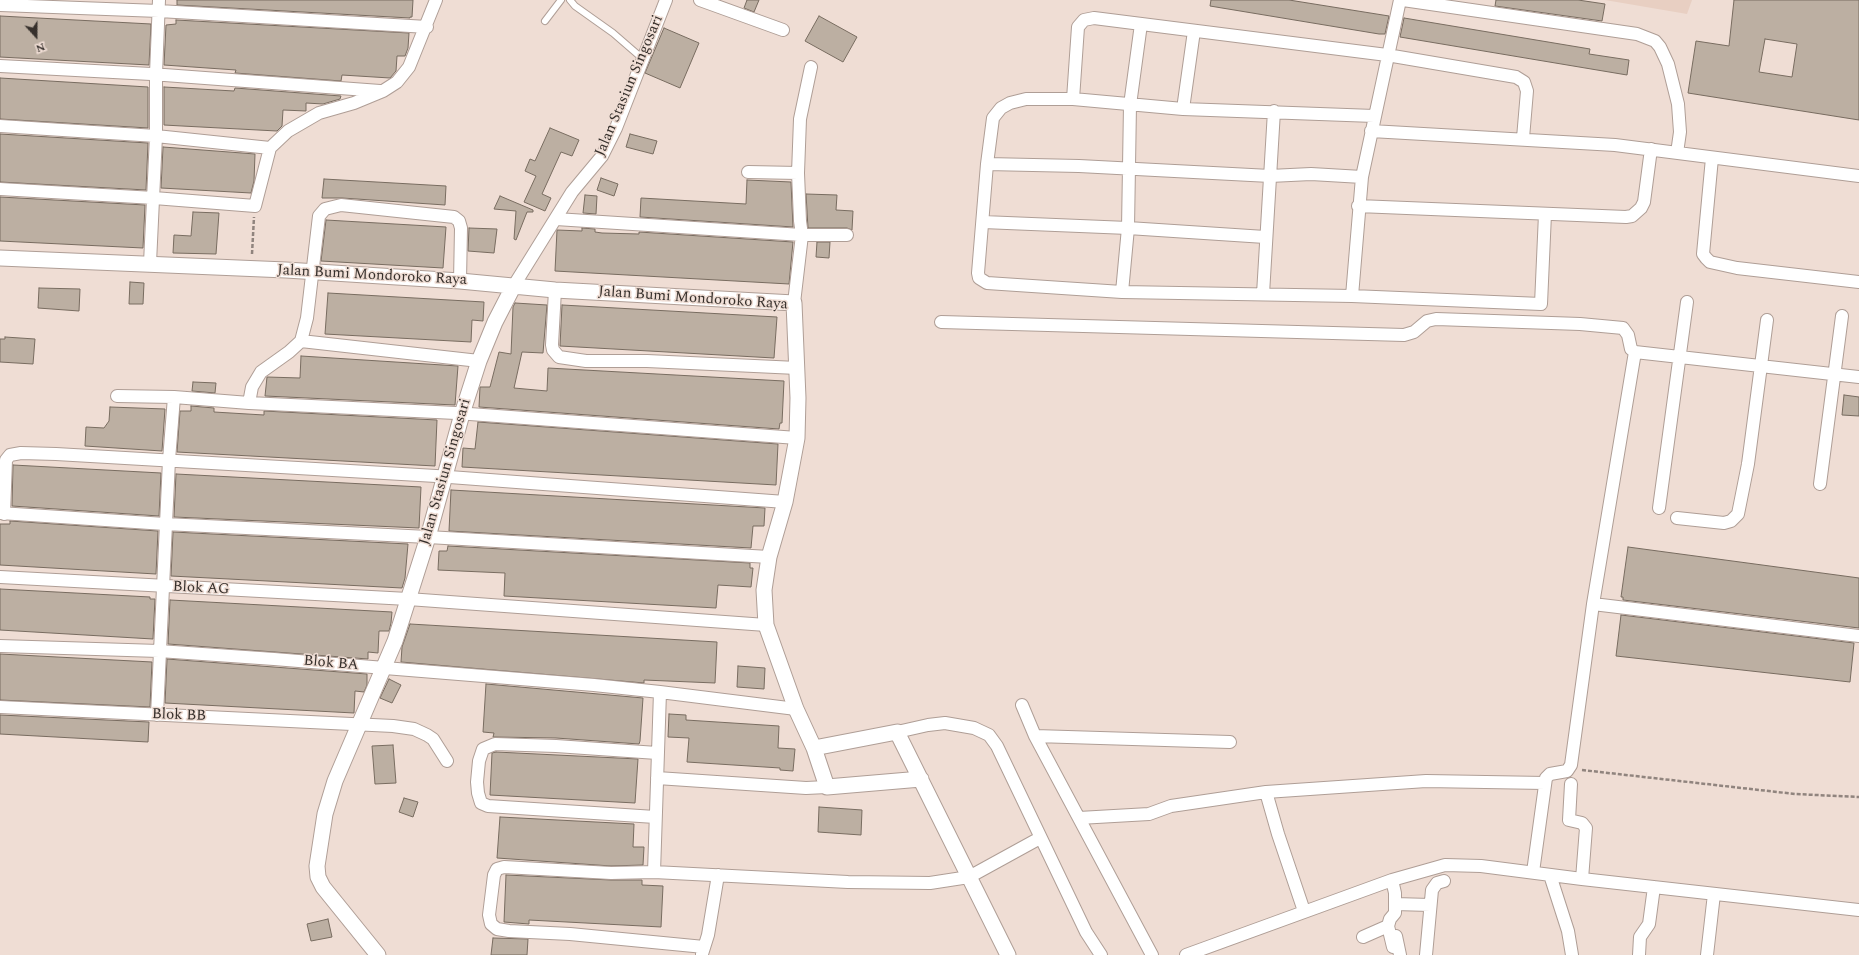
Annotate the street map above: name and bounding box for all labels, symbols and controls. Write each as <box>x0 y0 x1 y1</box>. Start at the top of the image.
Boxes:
street label: Jalan Stasiun Singosari <box>592 13 668 159</box>
north arrow <box>16 16 56 56</box>
text: N <box>33 38 48 57</box>
street label: Jalan Bumi Mondoroko Raya <box>277 262 467 290</box>
street label: Jalan Bumi Mondoroko Raya <box>598 283 788 315</box>
street label: Jalan Stasiun Singosari <box>416 397 476 547</box>
street label: Blok AG <box>172 579 230 599</box>
street label: Blok BA <box>303 653 359 675</box>
street label: Blok BB <box>152 706 206 726</box>

